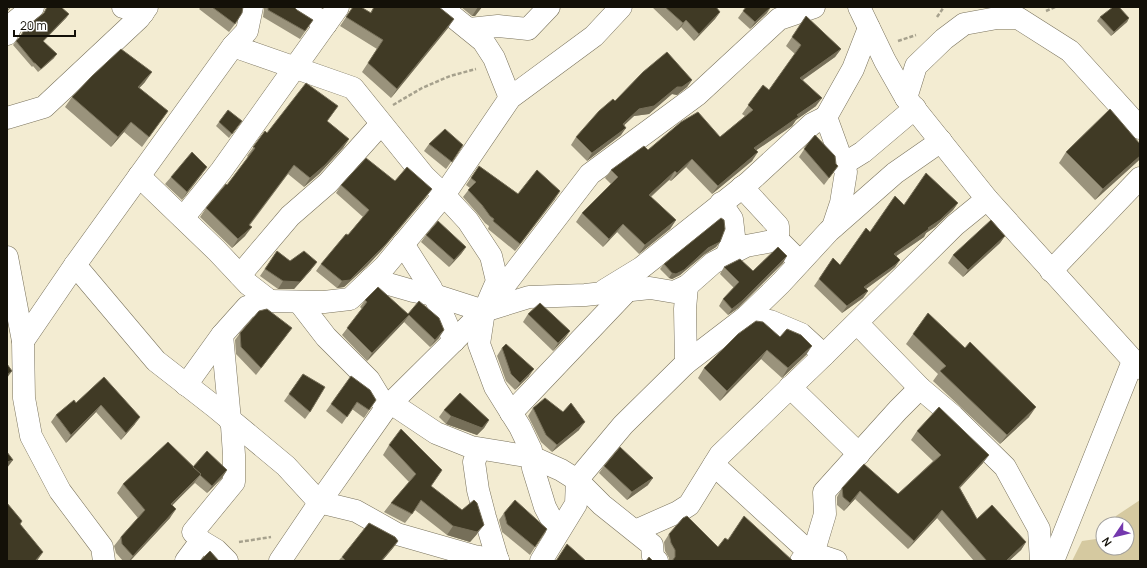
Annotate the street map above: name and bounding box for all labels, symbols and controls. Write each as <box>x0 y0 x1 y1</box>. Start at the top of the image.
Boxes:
scale bar <box>14 12 75 38</box>
text: 20 m <box>20 17 47 34</box>
north arrow <box>1095 516 1135 556</box>
text: N <box>1098 534 1115 550</box>

